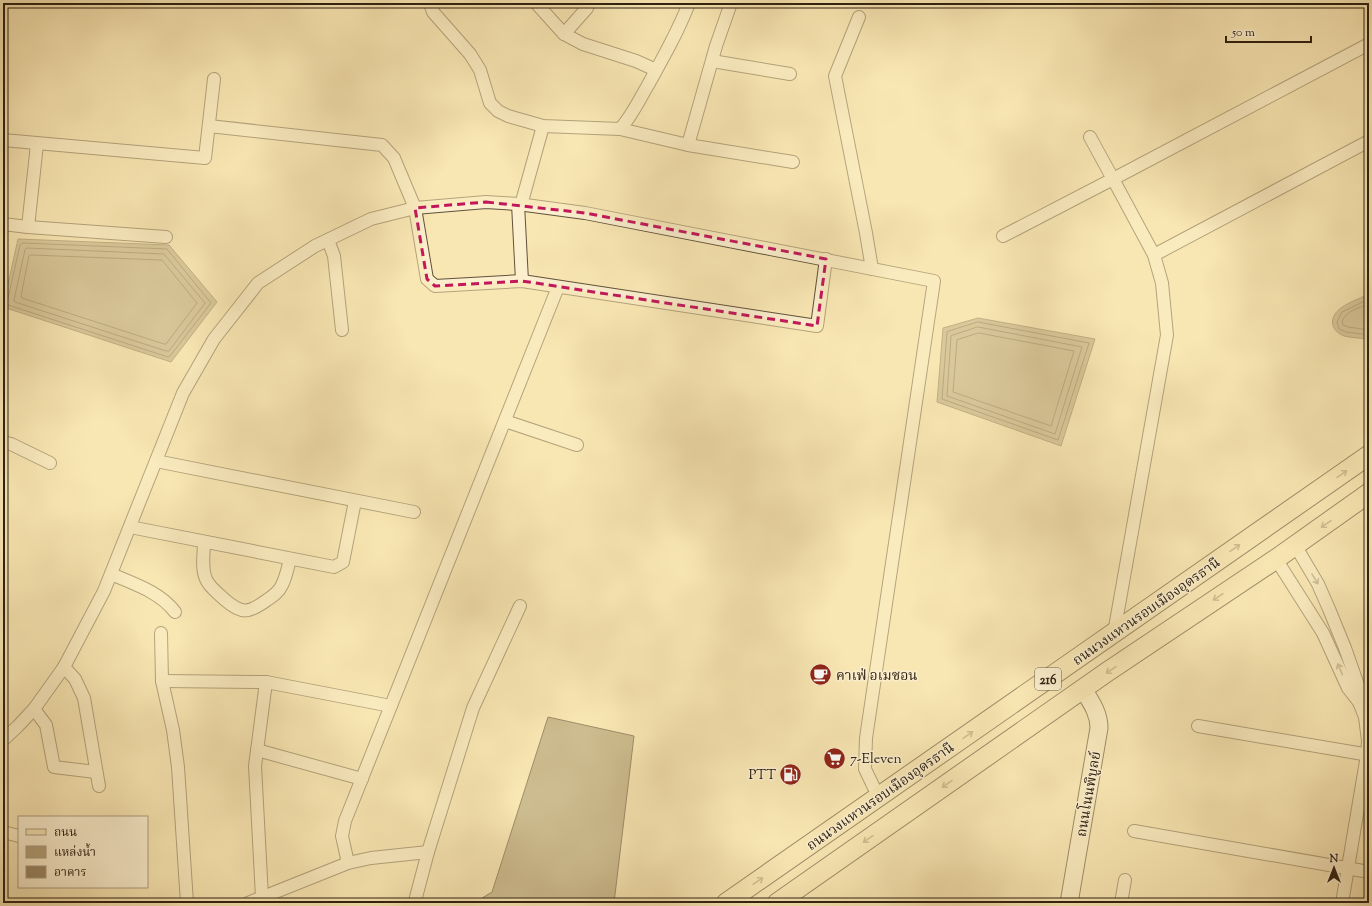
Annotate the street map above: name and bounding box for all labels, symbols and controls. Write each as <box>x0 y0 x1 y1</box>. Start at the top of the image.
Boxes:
scale bar <box>1226 18 1311 44</box>
text: 50 m <box>1231 24 1255 42</box>
one-way arrow <box>1336 470 1347 478</box>
one-way arrow <box>1320 520 1331 528</box>
one-way arrow <box>1230 544 1241 552</box>
street label: ถนนวงแหวนรอบเมืองอุดรธานี <box>1069 554 1225 671</box>
one-way arrow <box>1311 573 1319 585</box>
one-way arrow <box>1213 593 1224 601</box>
cafe icon: คาเฟ่ อเมซอน <box>807 662 833 688</box>
one-way arrow <box>1336 663 1343 675</box>
one-way arrow <box>1105 666 1116 674</box>
place label: คาเฟ่ อเมซอน <box>836 667 918 687</box>
road number: 216 <box>1035 668 1061 690</box>
one-way arrow <box>962 731 973 739</box>
street label: ถนนวงแหวนรอบเมืองอุดรธานี <box>803 739 959 856</box>
supermarket icon: 7-Eleven <box>821 745 847 771</box>
place label: 7-Eleven <box>850 750 902 770</box>
street label: ถนนโนนพิบูลย์ <box>1071 750 1107 839</box>
fuel station icon: PTT <box>778 761 804 787</box>
place label: PTT <box>748 766 776 786</box>
one-way arrow <box>941 780 952 788</box>
legend <box>18 816 148 888</box>
text: ถนน <box>54 824 77 842</box>
one-way arrow <box>863 835 874 843</box>
text: แหล่งน้ำ <box>54 843 96 862</box>
north arrow <box>1314 848 1354 888</box>
text: N <box>1329 851 1339 867</box>
text: อาคาร <box>54 864 86 882</box>
one-way arrow <box>752 877 763 885</box>

